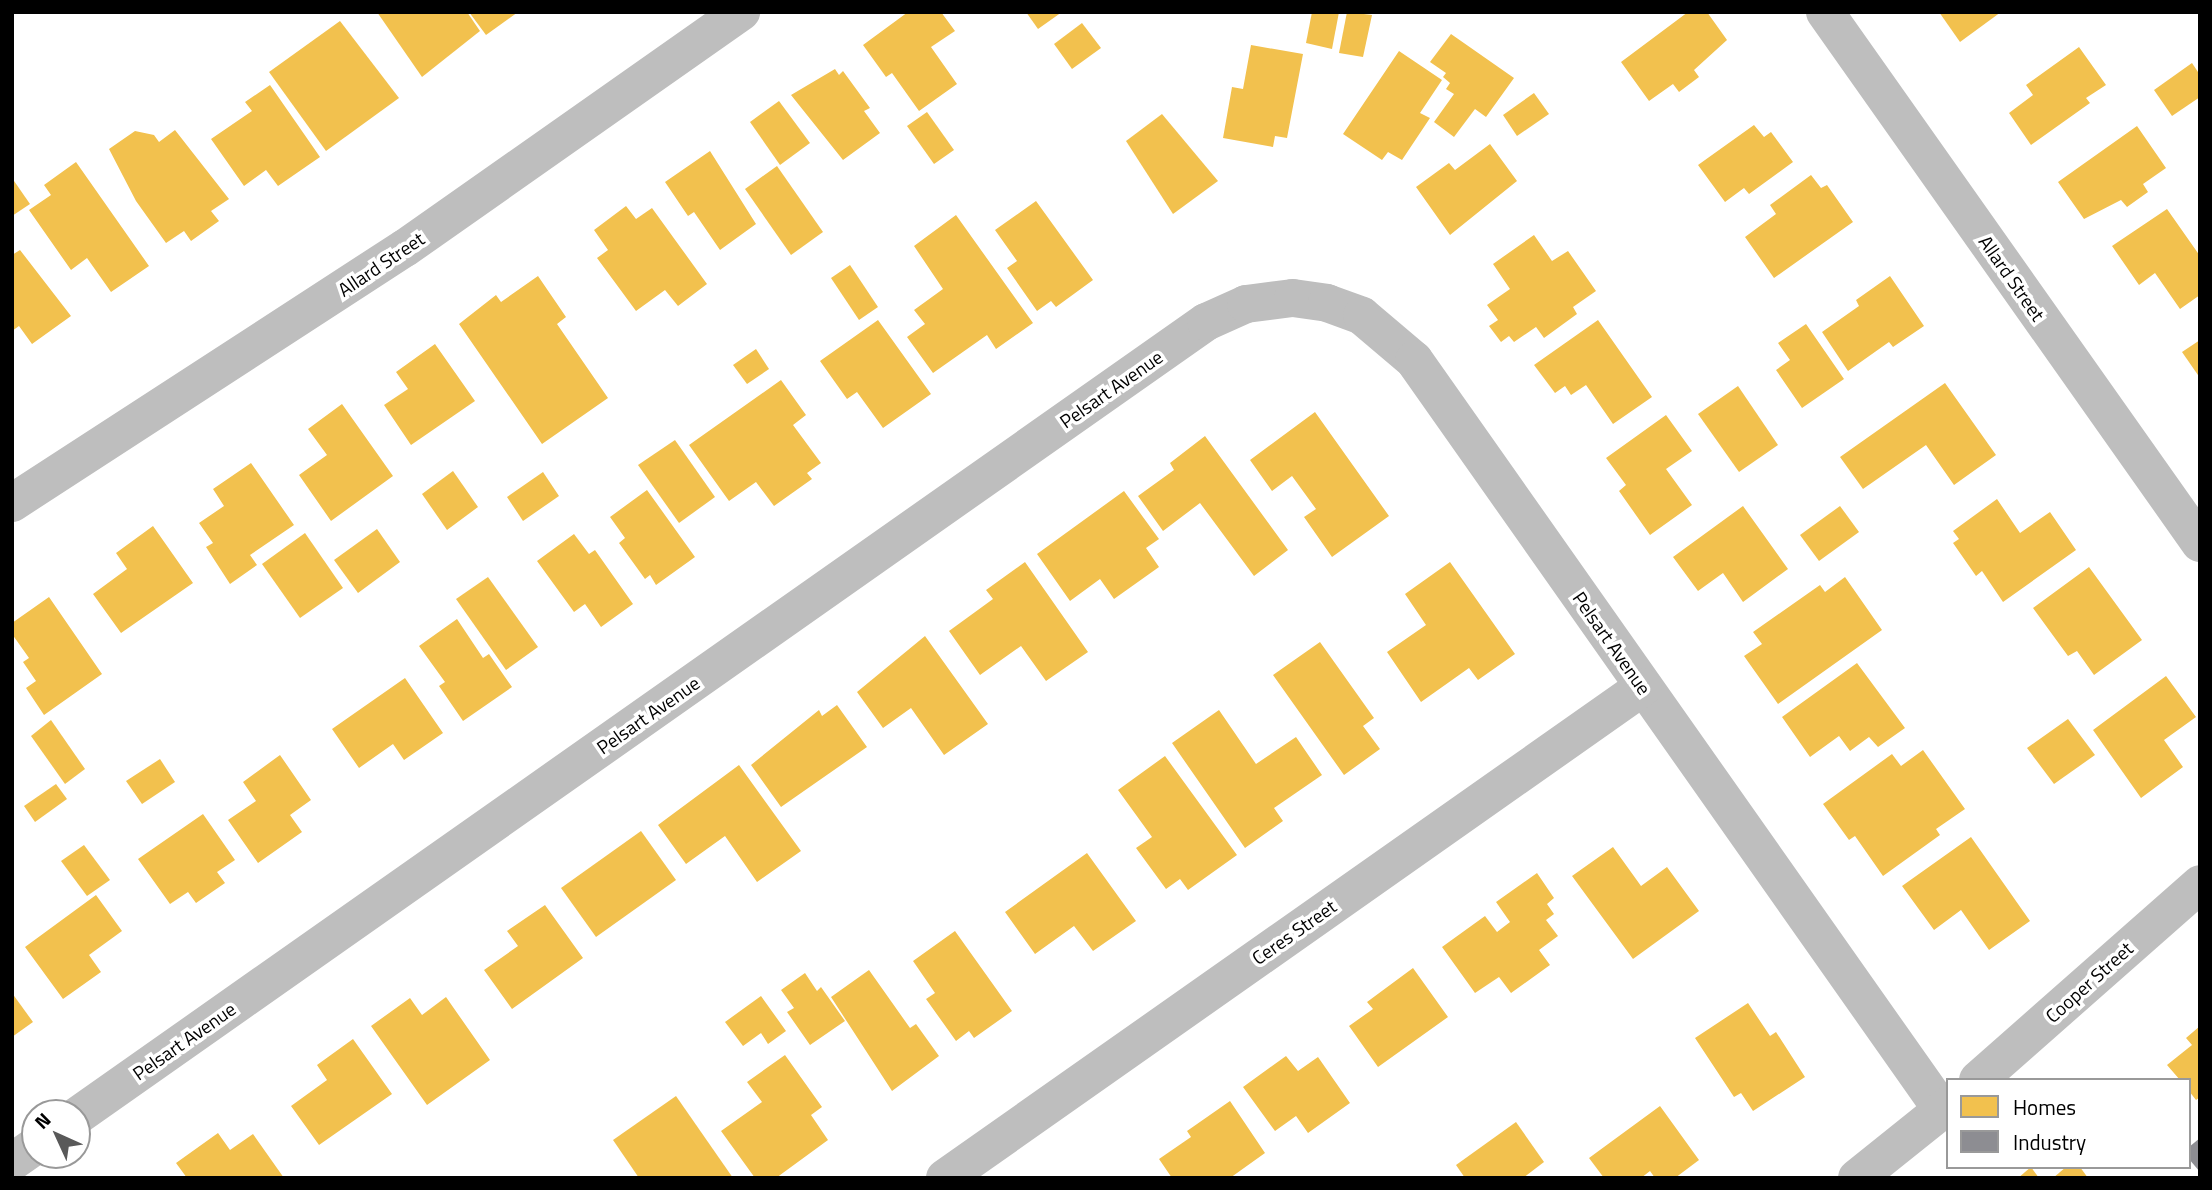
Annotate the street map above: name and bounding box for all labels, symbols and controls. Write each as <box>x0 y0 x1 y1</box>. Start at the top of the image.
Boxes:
street label: Allard Street <box>334 227 428 301</box>
street label: Allard Street <box>1974 231 2050 325</box>
street label: Pelsart Avenue <box>1055 345 1167 433</box>
street label: Pelsart Avenue <box>1568 587 1656 699</box>
street label: Pelsart Avenue <box>592 671 704 759</box>
street label: Ceres Street <box>1247 895 1341 969</box>
street label: Cooper Street <box>2041 937 2137 1027</box>
street label: Pelsart Avenue <box>128 997 240 1085</box>
legend <box>1946 1078 2191 1169</box>
text: Homes <box>2013 1091 2076 1123</box>
north arrow <box>21 1099 91 1169</box>
text: N <box>27 1105 57 1135</box>
text: Industry <box>2013 1126 2086 1158</box>

